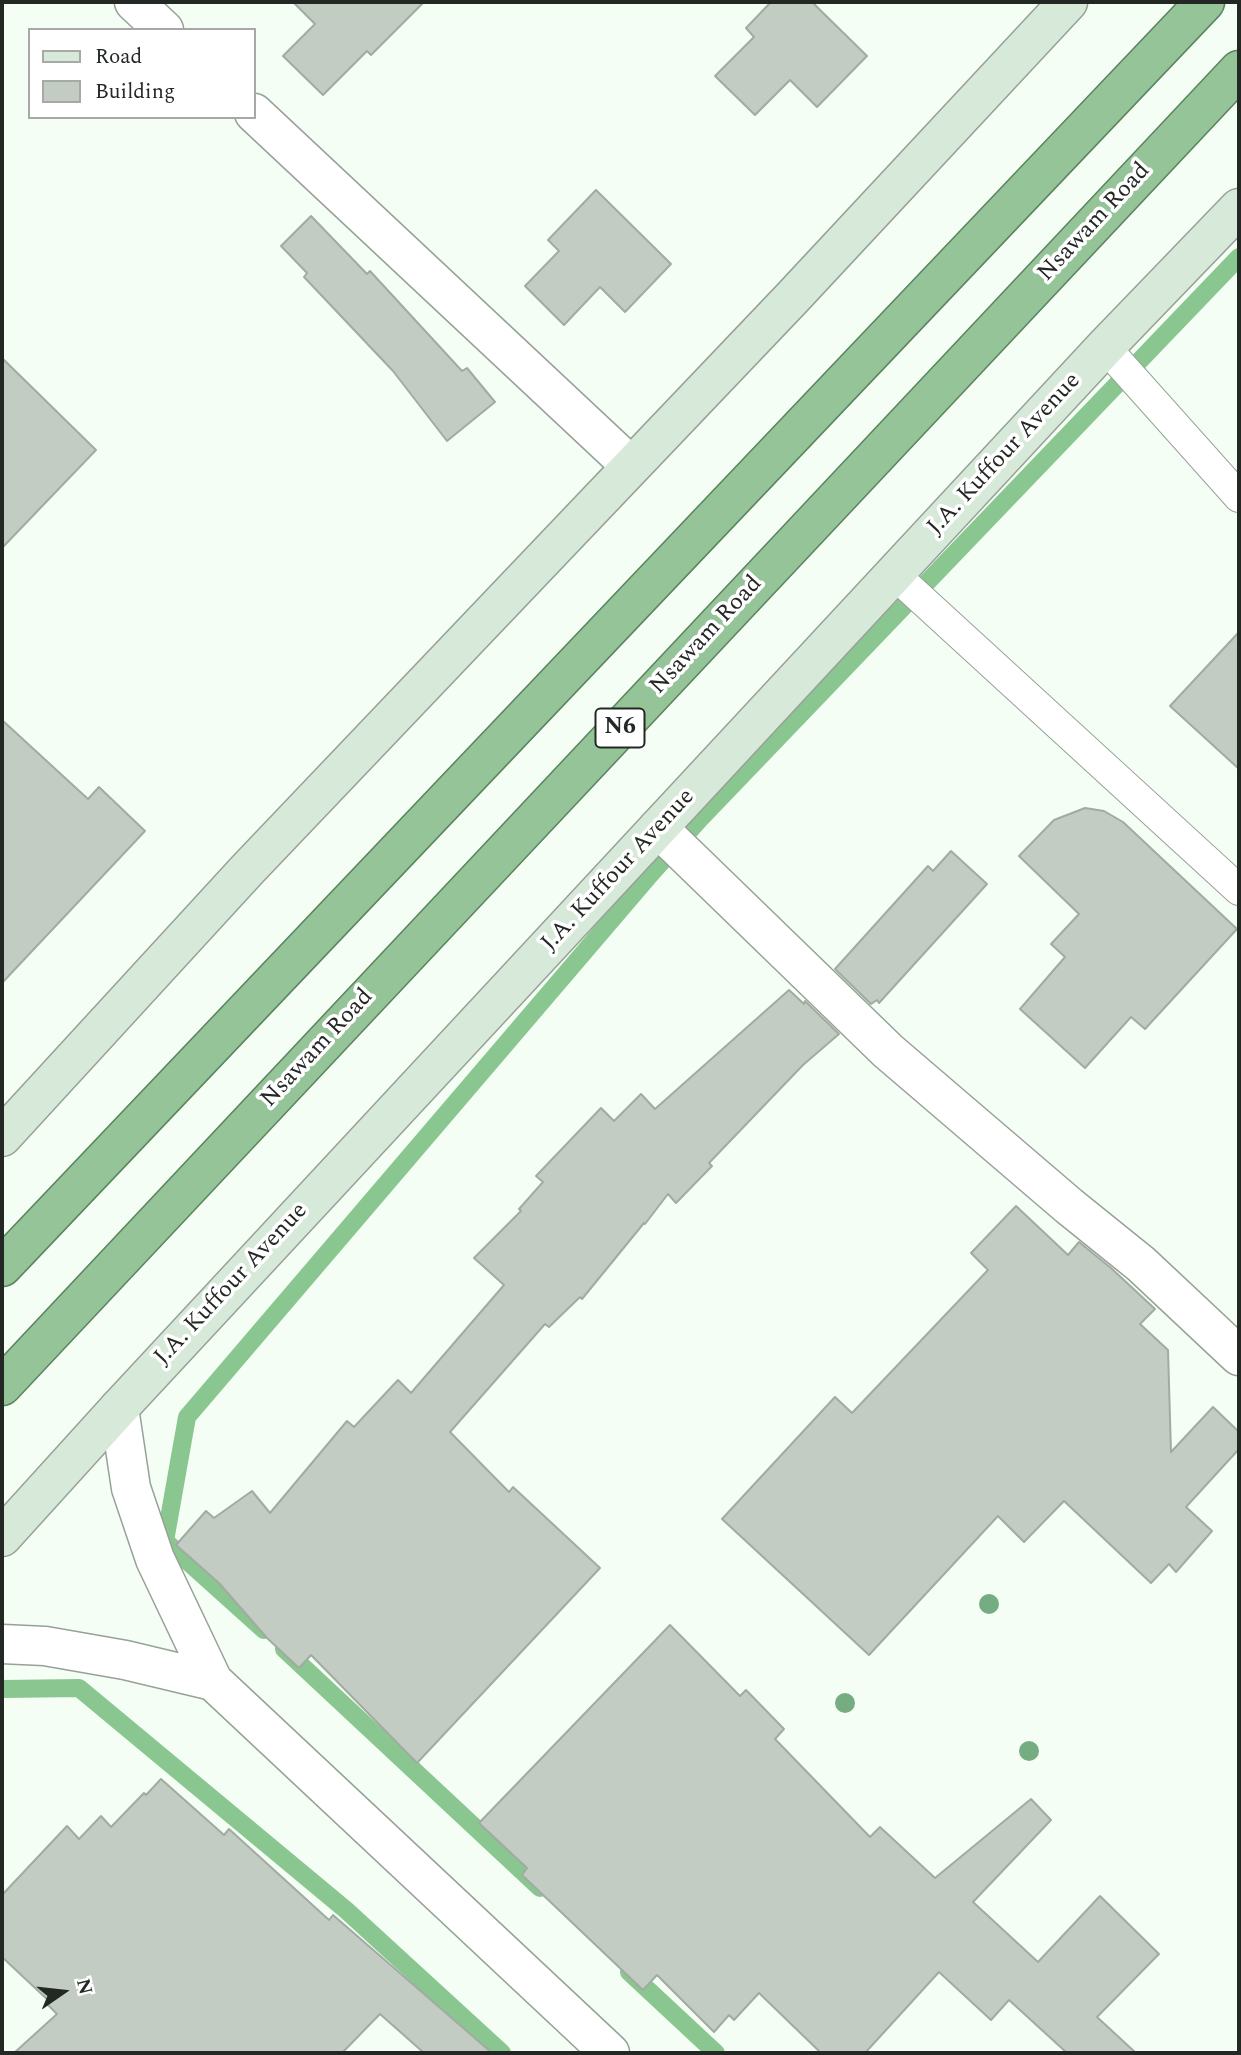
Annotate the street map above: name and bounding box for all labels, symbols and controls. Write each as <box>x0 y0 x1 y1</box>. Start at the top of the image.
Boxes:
legend <box>28 28 256 119</box>
text: Road <box>95 41 142 73</box>
text: Building <box>95 76 175 108</box>
street label: Nsawam Road <box>1033 158 1157 288</box>
street label: J.A. Kuffour Avenue <box>922 368 1088 542</box>
street label: Nsawam Road <box>645 571 769 701</box>
road number: N6 <box>596 708 644 748</box>
street label: J.A. Kuffour Avenue <box>536 784 702 958</box>
street label: Nsawam Road <box>256 984 380 1114</box>
street label: J.A. Kuffour Avenue <box>149 1198 315 1372</box>
north arrow <box>28 1957 98 2027</box>
text: N <box>68 1976 100 1998</box>

